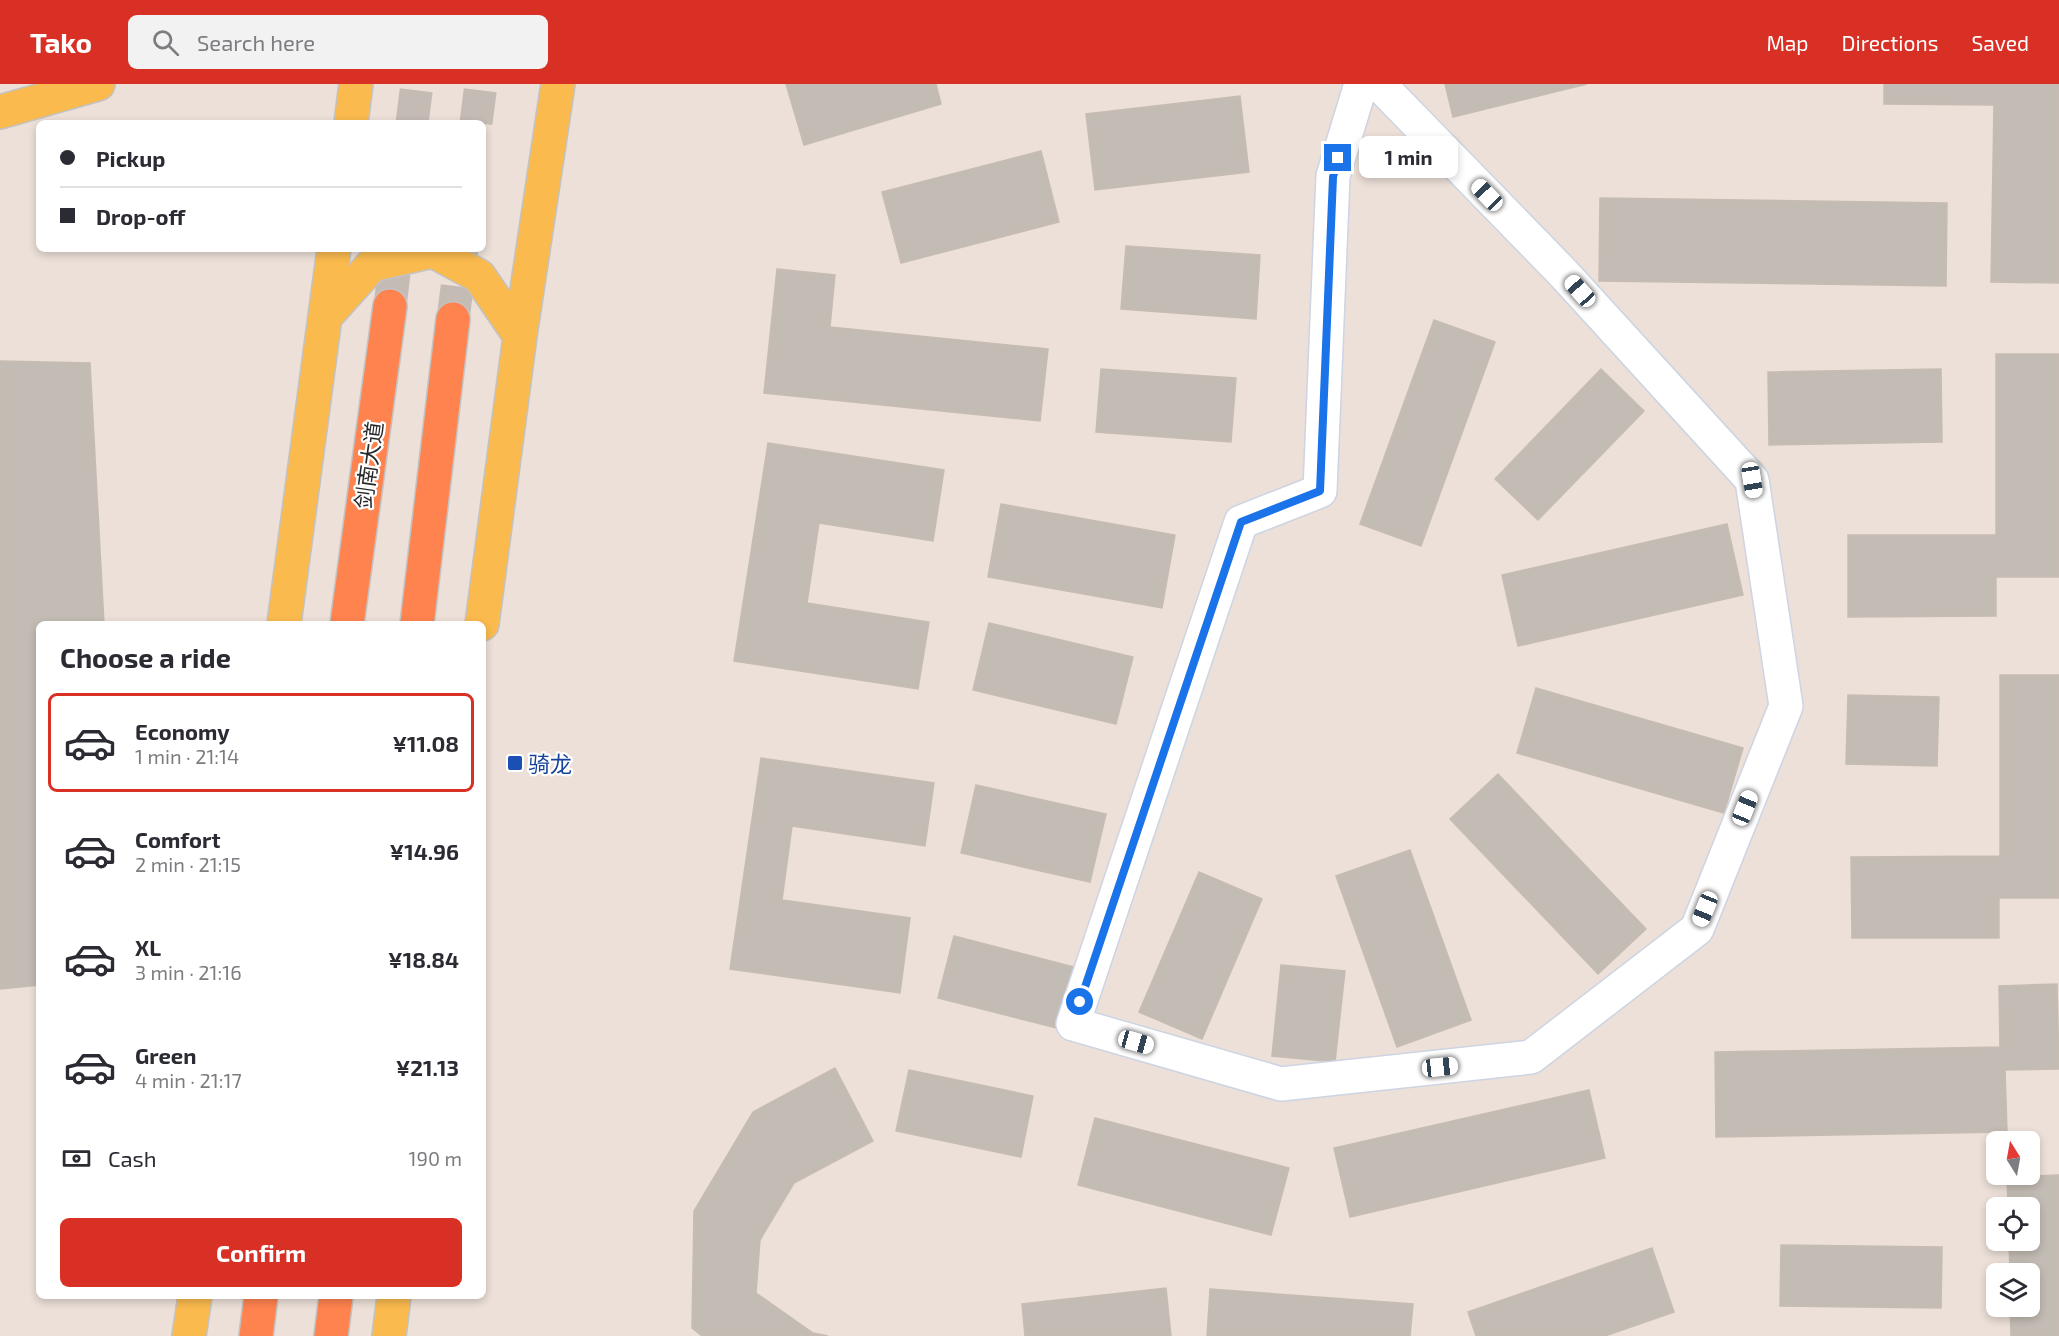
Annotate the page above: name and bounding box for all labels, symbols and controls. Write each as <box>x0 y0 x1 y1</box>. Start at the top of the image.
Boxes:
search box <box>128 15 548 69</box>
text: Tako <box>30 25 92 59</box>
icon: search <box>149 26 182 59</box>
text: Search here <box>197 29 315 55</box>
text: Map <box>1766 30 1809 55</box>
text: Directions <box>1842 30 1938 55</box>
text: Saved <box>1971 30 2029 55</box>
callout: 1 min <box>1359 137 1458 179</box>
route end <box>1324 144 1351 171</box>
text: Pickup <box>96 145 165 171</box>
text: 1 min <box>1384 145 1433 169</box>
car <box>1468 176 1506 214</box>
text: Drop-off <box>96 203 185 229</box>
car <box>1561 272 1599 310</box>
street label: 剑南大道 <box>349 420 387 510</box>
car <box>1740 461 1764 499</box>
text: Choose a ride <box>60 641 231 673</box>
icon: car <box>63 716 117 770</box>
text: Economy <box>135 718 230 744</box>
text: ¥11.08 <box>392 730 459 756</box>
text: 1 min · 21:14 <box>135 744 239 768</box>
place label: 骑龙 <box>528 750 572 776</box>
marker: 骑龙 <box>506 754 524 772</box>
car <box>1730 788 1760 828</box>
icon: car <box>63 824 117 878</box>
text: Comfort <box>135 826 220 852</box>
text: ¥14.96 <box>390 838 459 864</box>
text: 2 min · 21:15 <box>135 852 241 876</box>
car <box>1690 889 1720 929</box>
icon: car <box>63 932 117 986</box>
text: XL <box>135 934 161 960</box>
text: ¥18.84 <box>388 946 459 972</box>
text: 3 min · 21:16 <box>135 960 242 984</box>
route start <box>1066 988 1093 1015</box>
car <box>1116 1028 1156 1056</box>
icon: car <box>63 1040 117 1094</box>
text: Green <box>135 1042 197 1068</box>
text: ¥21.13 <box>396 1054 459 1080</box>
car <box>1421 1056 1459 1078</box>
text: 4 min · 21:17 <box>135 1068 242 1092</box>
north arrow <box>1986 1131 2040 1185</box>
map controls <box>1986 1131 2040 1317</box>
icon: cash <box>60 1142 93 1175</box>
text: Cash <box>108 1145 157 1171</box>
text: 190 m <box>409 1146 462 1170</box>
button: locate <box>1986 1197 2040 1251</box>
button: Confirm <box>60 1218 462 1287</box>
button: layers <box>1986 1263 2040 1317</box>

